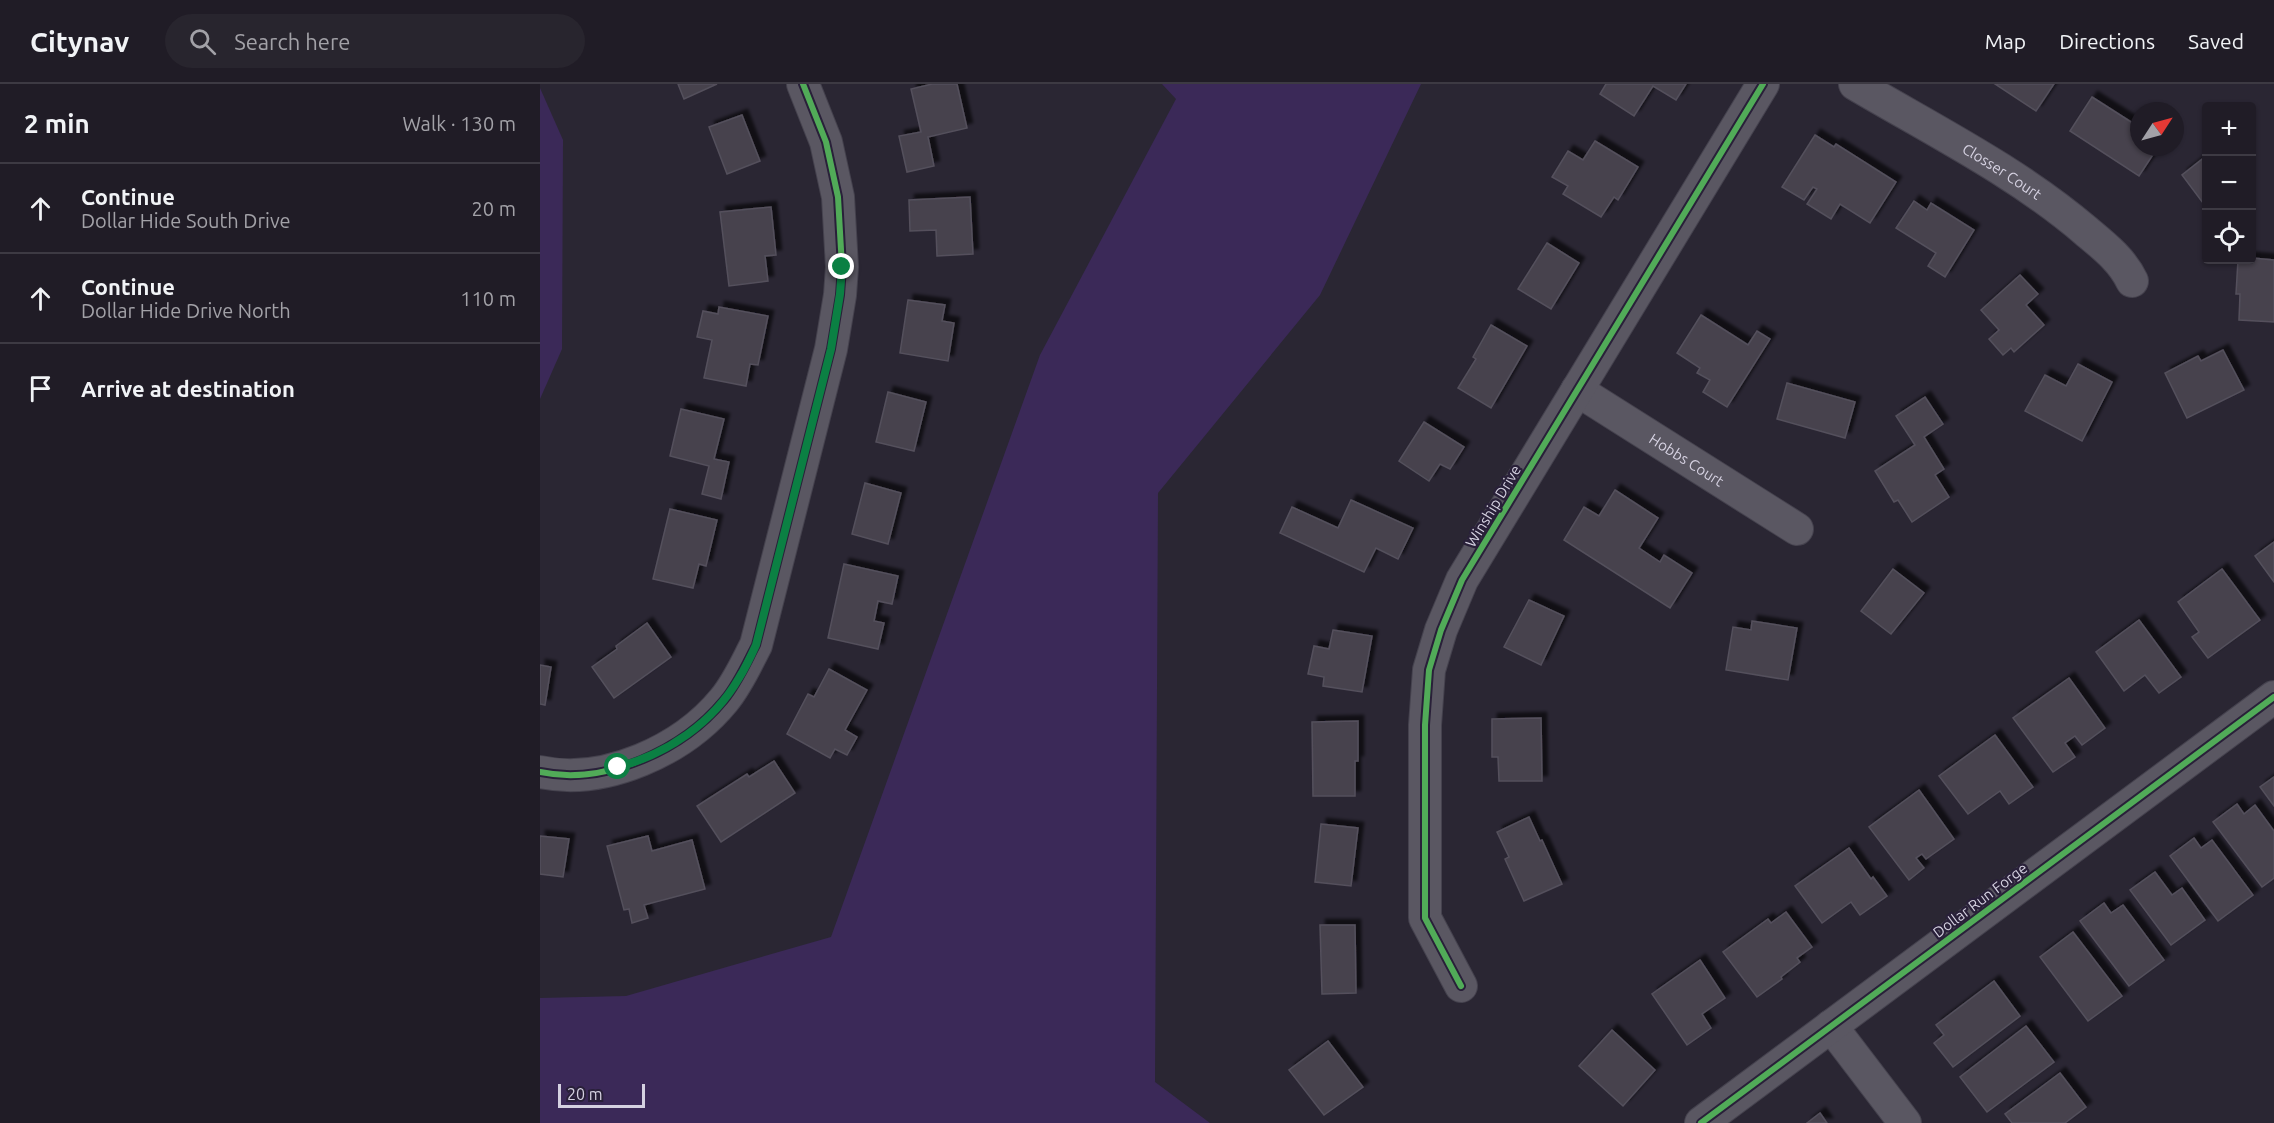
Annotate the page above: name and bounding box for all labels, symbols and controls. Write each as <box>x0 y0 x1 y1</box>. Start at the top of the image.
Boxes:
search box <box>165 14 585 68</box>
icon: search <box>186 25 219 58</box>
text: Citynav <box>30 26 129 57</box>
text: Search here <box>234 29 350 54</box>
text: Map <box>1985 29 2026 53</box>
text: Directions <box>2059 29 2155 53</box>
text: Saved <box>2188 29 2244 53</box>
north arrow <box>2130 102 2184 156</box>
map controls <box>2202 102 2256 264</box>
button: + <box>2202 102 2256 156</box>
text: 2 min <box>24 109 90 138</box>
text: Walk · 130 m <box>403 112 516 135</box>
street label: Closser Court <box>1960 139 2045 203</box>
button: − <box>2202 156 2256 210</box>
text: Continue <box>81 184 175 209</box>
icon: ahead <box>24 192 57 225</box>
text: 20 m <box>472 197 516 220</box>
text: Dollar Hide South Drive <box>81 209 291 232</box>
button: locate <box>2202 210 2256 264</box>
route end <box>828 253 854 279</box>
text: Continue <box>81 274 175 299</box>
icon: ahead <box>24 282 57 315</box>
text: 110 m <box>460 287 516 310</box>
text: Dollar Hide Drive North <box>81 299 291 322</box>
icon: arrive <box>24 372 57 405</box>
text: Arrive at destination <box>81 376 295 401</box>
street label: Hobbs Court <box>1646 430 1727 489</box>
street label: Winship Drive <box>1462 462 1524 550</box>
route start <box>604 753 630 779</box>
street label: Dollar Run Forge <box>1930 859 2030 941</box>
scale bar <box>558 1081 645 1108</box>
text: 20 m <box>567 1085 603 1103</box>

